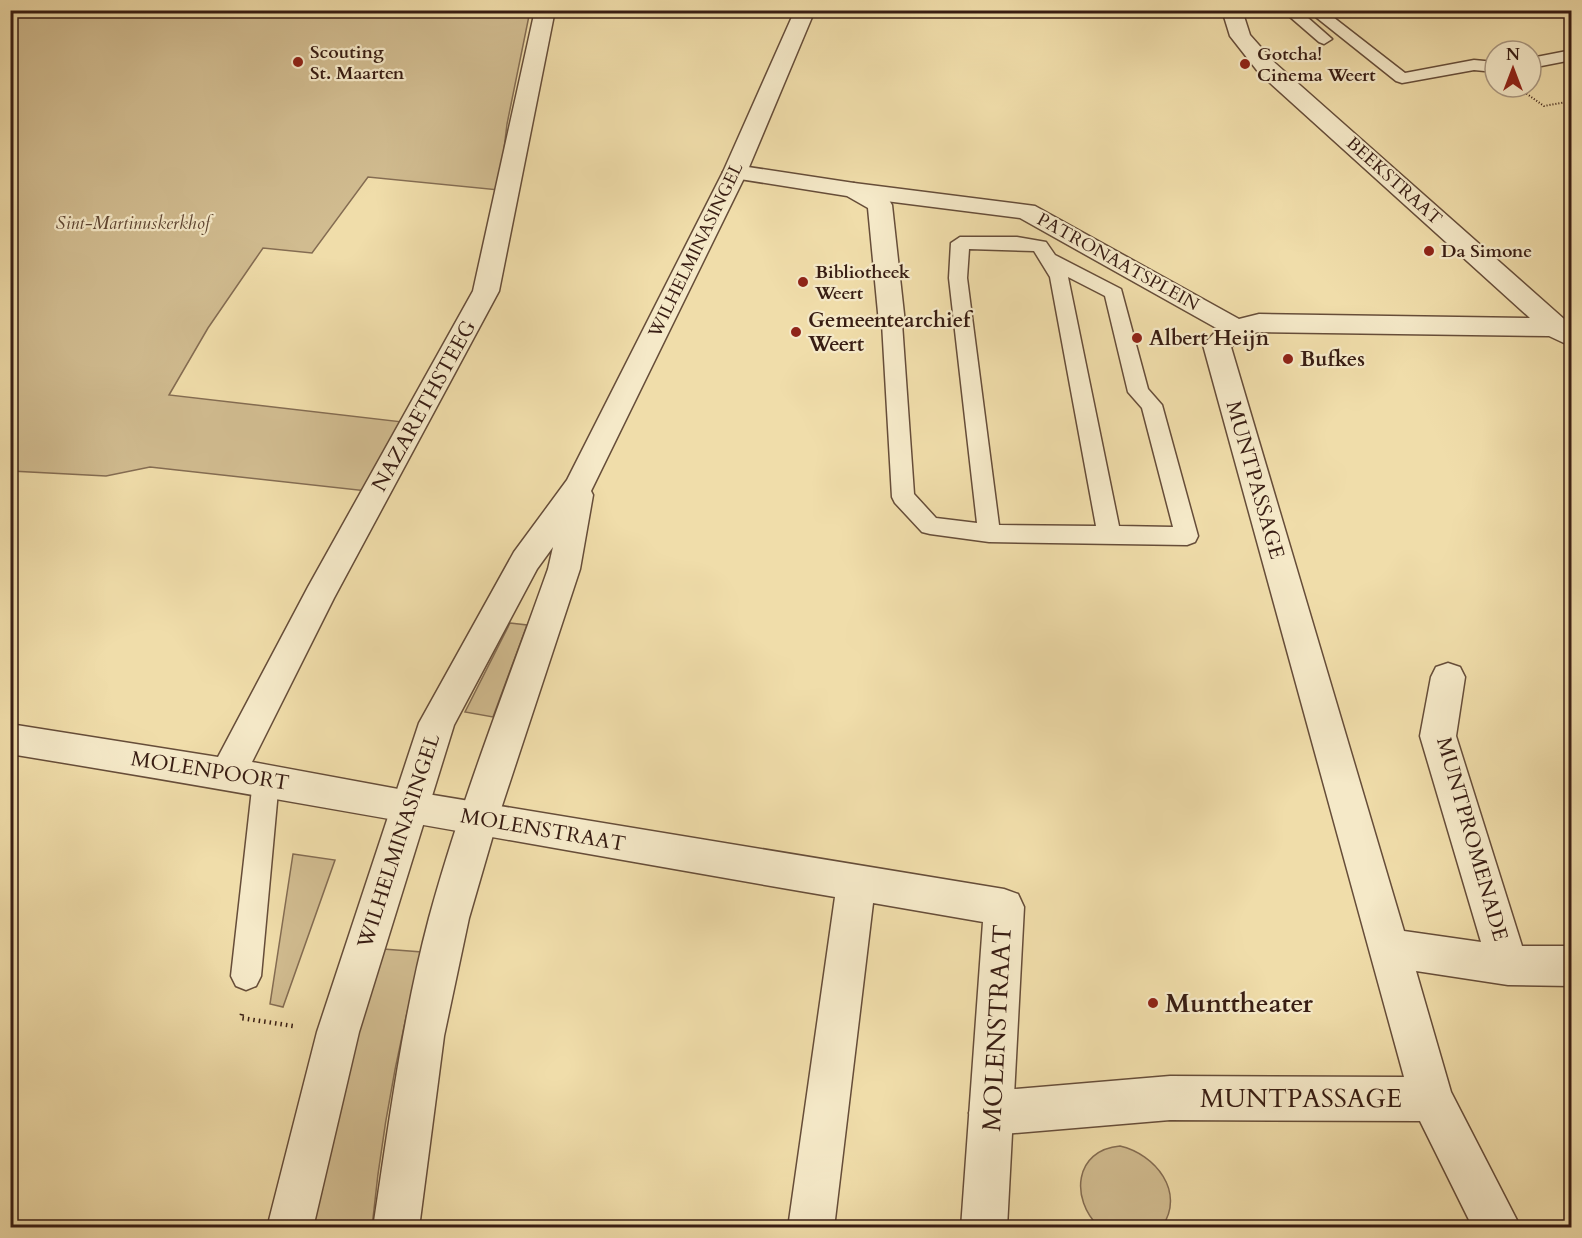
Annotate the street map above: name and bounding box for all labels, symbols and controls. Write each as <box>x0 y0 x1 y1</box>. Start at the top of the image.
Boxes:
north arrow <box>1483 39 1543 99</box>
place label: Scouting St. Maarten <box>310 40 405 86</box>
place label: Gotcha! Cinema Weert <box>1257 42 1376 88</box>
text: N <box>1506 44 1520 66</box>
marker: Scouting St. Maarten <box>291 55 305 69</box>
marker: Gotcha! Cinema Weert <box>1238 57 1252 71</box>
street label: BEEKSTRAAT <box>1341 131 1447 231</box>
street label: WILHELMINASINGEL <box>642 158 749 343</box>
street label: PATRONAATSPLEIN <box>1032 207 1204 317</box>
park label: Sint-Martinuskerkhof <box>56 211 214 236</box>
place label: Da Simone <box>1441 239 1532 264</box>
marker: Da Simone <box>1422 244 1436 258</box>
place label: Bibliotheek Weert <box>814 260 911 306</box>
marker: Bibliotheek Weert <box>796 275 810 289</box>
place label: Gemeentearchief Weert <box>807 306 974 359</box>
street label: NAZARETHSTEEG <box>365 315 483 497</box>
place label: Albert Heijn <box>1149 324 1270 353</box>
marker: Gemeentearchief Weert <box>789 325 803 339</box>
marker: Albert Heijn <box>1130 331 1144 345</box>
place label: Bufkes <box>1300 345 1365 374</box>
marker: Bufkes <box>1281 352 1295 366</box>
street label: MUNTPASSAGE <box>1219 398 1291 562</box>
street label: WILHELMINASINGEL <box>350 730 447 953</box>
street label: MUNTPROMENADE <box>1429 734 1515 944</box>
street label: MOLENPOORT <box>129 744 291 798</box>
street label: MOLENSTRAAT <box>458 801 628 859</box>
street label: MOLENSTRAAT <box>974 924 1020 1132</box>
place label: Munttheater <box>1165 986 1313 1021</box>
marker: Munttheater <box>1146 996 1160 1010</box>
street label: MUNTPASSAGE <box>1200 1081 1402 1116</box>

